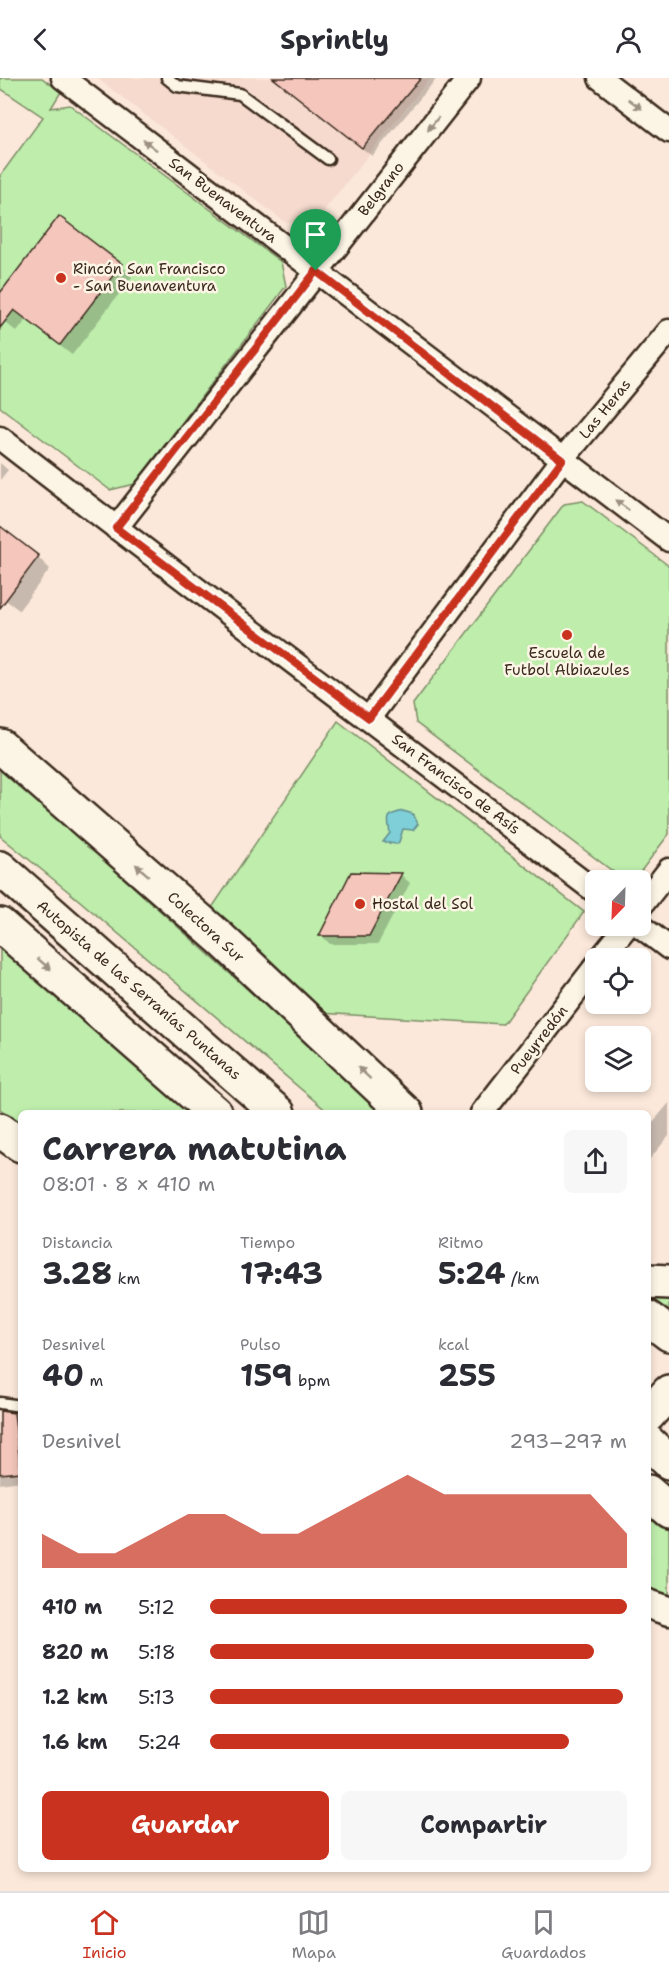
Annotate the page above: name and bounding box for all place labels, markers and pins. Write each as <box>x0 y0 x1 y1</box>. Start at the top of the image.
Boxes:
pin <box>290 209 341 271</box>
place label: Rincón San Francisco - San Buenaventura <box>73 259 226 296</box>
marker: Rincón San Francisco - San Buenaventura <box>54 271 68 285</box>
marker: Escuela de Futbol Albiazules <box>560 628 574 642</box>
place label: Escuela de Futbol Albiazules <box>504 643 630 680</box>
place label: Hostal del Sol <box>372 894 474 914</box>
marker: Hostal del Sol <box>353 897 367 911</box>

